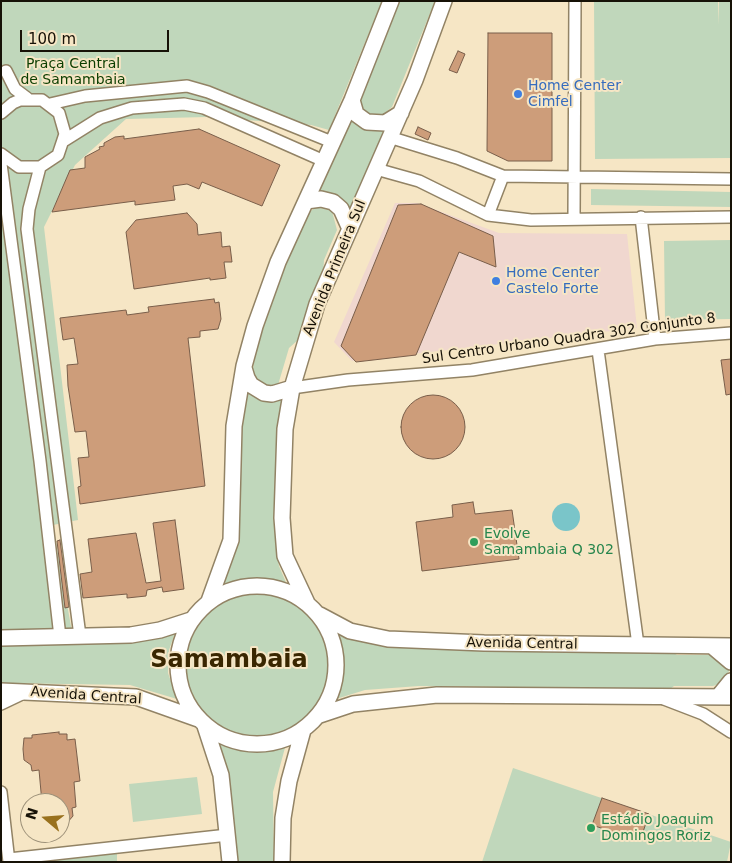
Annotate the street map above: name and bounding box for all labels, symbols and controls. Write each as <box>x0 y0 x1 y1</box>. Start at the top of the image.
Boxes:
scale bar <box>22 20 171 52</box>
text: 100 m <box>28 30 76 48</box>
park label: Praça Central de Samambaia <box>20 56 126 88</box>
place label: Home Center Cimfel <box>528 78 621 110</box>
marker: Home Center Cimfel <box>512 88 524 100</box>
street label: Avenida Primeira Sul <box>300 198 370 338</box>
place label: Home Center Castelo Forte <box>506 265 599 298</box>
marker: Home Center Castelo Forte <box>490 275 502 287</box>
street label: Sul Centro Urbano Quadra 302 Conjunto 8 <box>421 310 717 368</box>
place label: Evolve Samambaia Q 302 <box>484 526 614 558</box>
marker: Evolve Samambaia Q 302 <box>468 536 480 548</box>
street label: Avenida Central <box>466 635 578 653</box>
district label: Samambaia <box>150 647 308 675</box>
street label: Avenida Central <box>30 684 142 708</box>
north arrow <box>20 793 70 843</box>
text: N <box>22 806 41 822</box>
place label: Estádio Joaquim Domingos Roriz <box>601 812 714 844</box>
marker: Estádio Joaquim Domingos Roriz <box>585 822 597 834</box>

